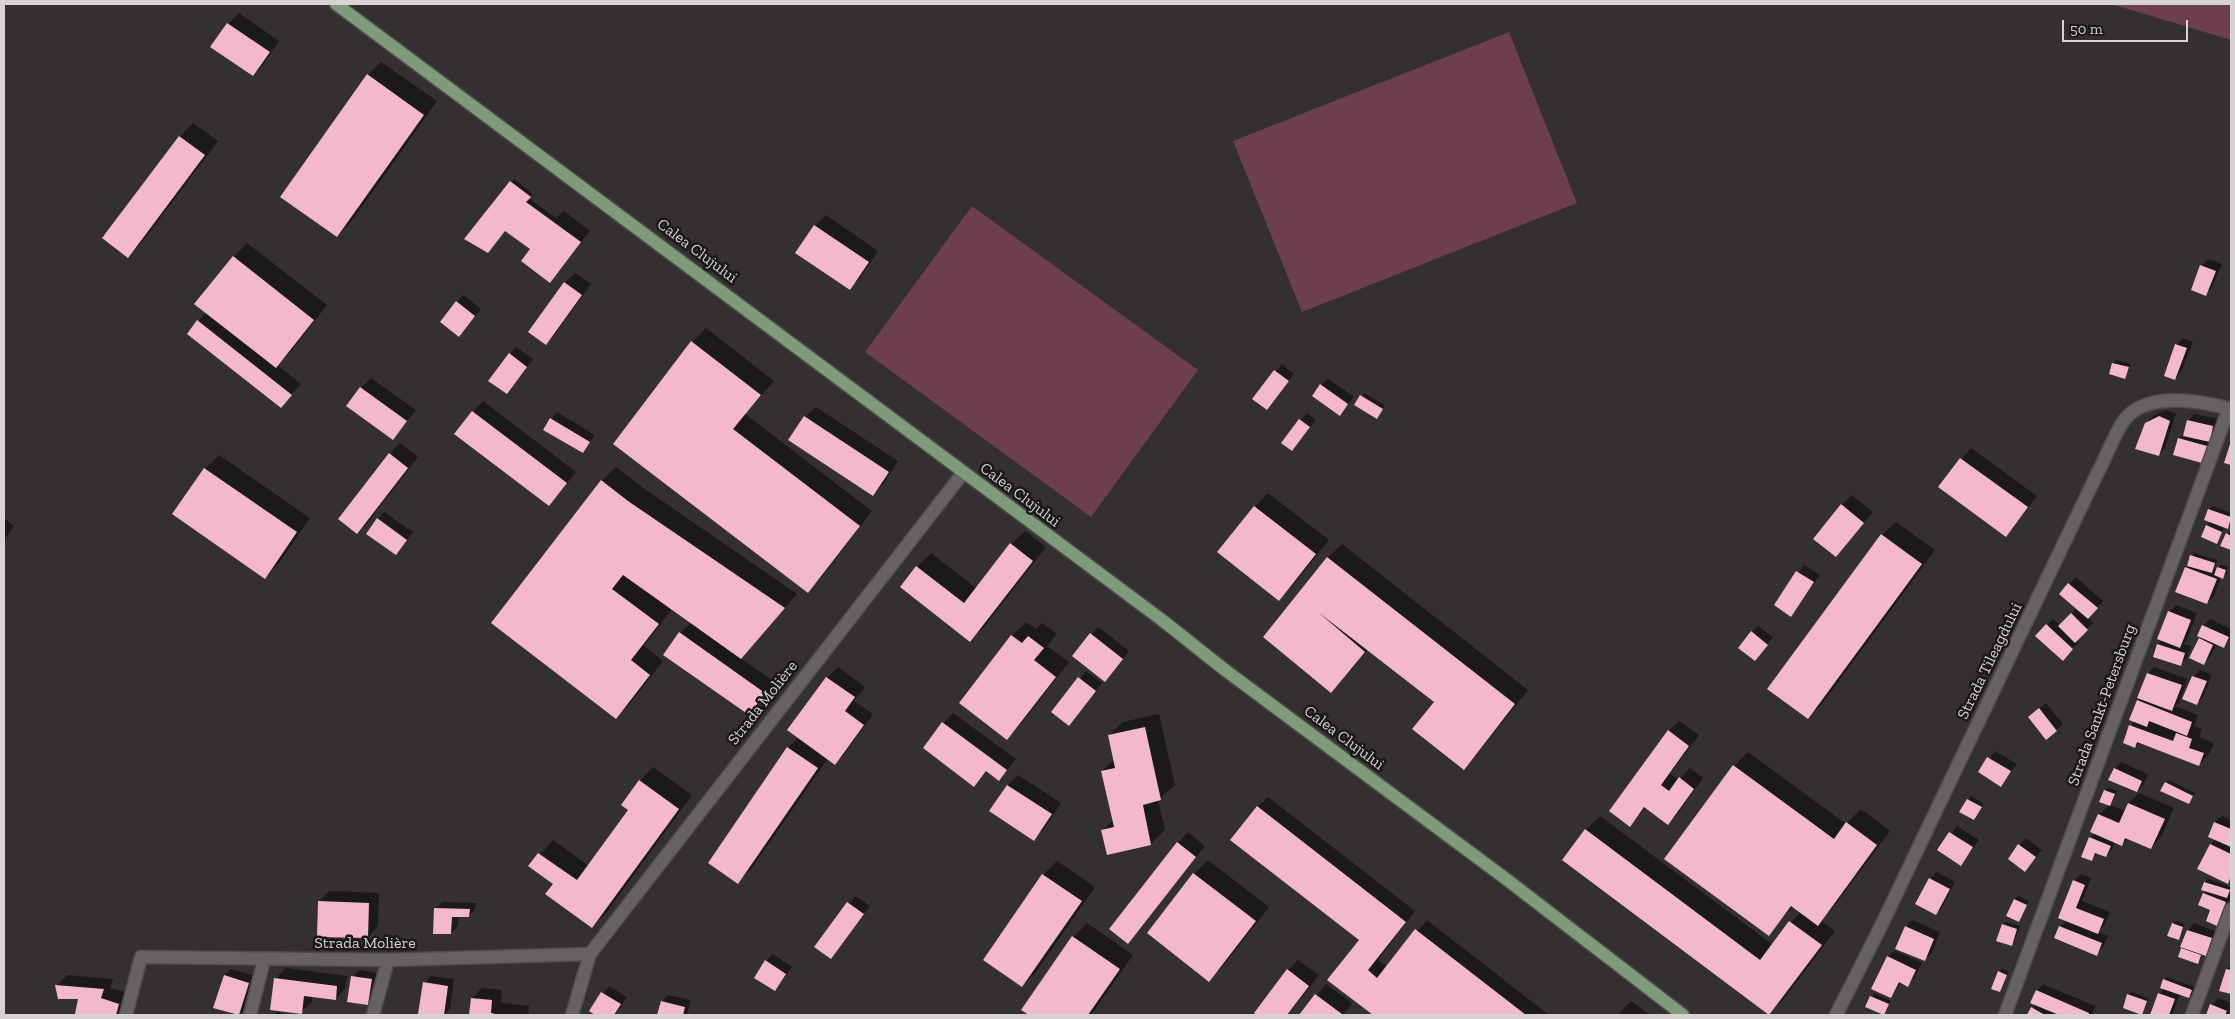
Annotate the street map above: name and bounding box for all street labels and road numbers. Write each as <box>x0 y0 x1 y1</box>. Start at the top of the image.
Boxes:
street label: Calea Clujului <box>653 215 741 287</box>
street label: Calea Clujului <box>976 459 1064 531</box>
street label: Strada Tileagdului <box>1953 600 2027 722</box>
street label: Strada Sankt-Petersburg <box>2064 622 2140 788</box>
street label: Strada Molière <box>724 657 802 749</box>
street label: Calea Clujului <box>1300 702 1388 774</box>
street label: Strada Molière <box>314 933 416 953</box>

